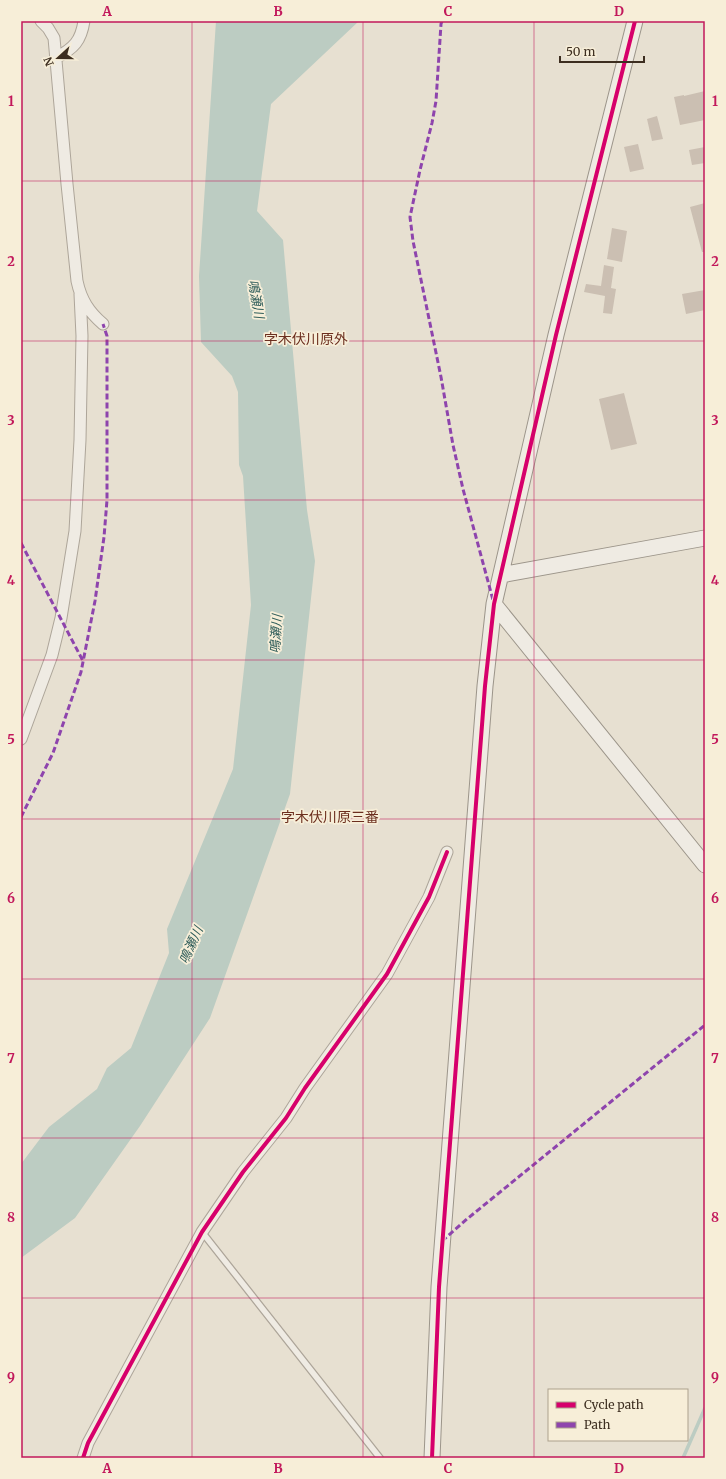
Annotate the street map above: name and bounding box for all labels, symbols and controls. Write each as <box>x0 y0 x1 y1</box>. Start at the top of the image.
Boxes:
text: A <box>101 3 112 20</box>
text: B <box>273 3 283 20</box>
text: C <box>444 3 453 20</box>
text: D <box>614 3 624 20</box>
north arrow <box>38 38 78 78</box>
scale bar <box>560 38 644 64</box>
text: 50 m <box>566 44 595 59</box>
text: N <box>40 55 57 68</box>
text: 1 <box>8 93 14 110</box>
text: 1 <box>712 93 718 110</box>
text: 2 <box>7 253 15 270</box>
text: 2 <box>711 253 719 270</box>
water label: 鳴瀬川 <box>244 278 268 322</box>
district label: 字木伏川原外 <box>264 330 348 348</box>
text: 3 <box>7 412 15 429</box>
text: 3 <box>711 412 719 429</box>
text: 4 <box>7 572 16 589</box>
text: 4 <box>711 572 720 589</box>
water label: 鳴瀬川 <box>266 612 286 654</box>
text: 5 <box>7 731 15 748</box>
text: 5 <box>711 731 719 748</box>
district label: 字木伏川原三番 <box>281 808 379 826</box>
text: 6 <box>7 890 15 907</box>
text: 6 <box>711 890 719 907</box>
water label: 鳴瀬川 <box>175 922 208 966</box>
text: 7 <box>7 1050 15 1067</box>
text: 7 <box>711 1050 719 1067</box>
text: 8 <box>7 1209 15 1226</box>
text: 8 <box>711 1209 719 1226</box>
text: 9 <box>7 1369 15 1386</box>
text: 9 <box>711 1369 719 1386</box>
legend <box>548 1389 688 1441</box>
text: Cycle path <box>584 1397 644 1412</box>
text: Path <box>584 1417 610 1432</box>
text: A <box>101 1460 112 1477</box>
text: B <box>273 1460 283 1477</box>
text: C <box>444 1460 453 1477</box>
text: D <box>614 1460 624 1477</box>

